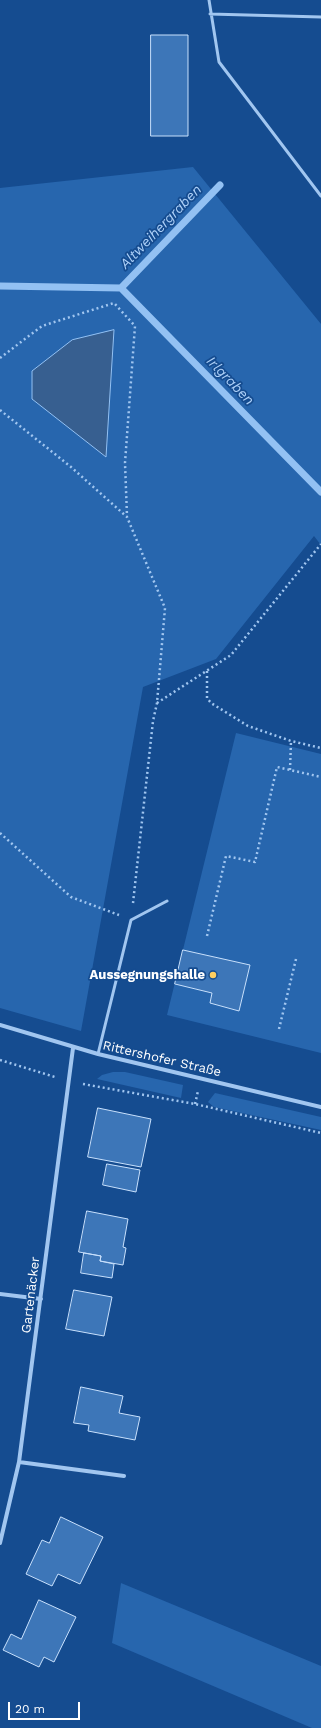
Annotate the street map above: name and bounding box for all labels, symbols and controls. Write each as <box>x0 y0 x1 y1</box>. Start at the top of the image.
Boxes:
water label: Altweihergraben <box>117 181 205 273</box>
water label: Irlgraben <box>203 353 257 409</box>
place label: Aussegnungshalle <box>90 967 205 983</box>
marker: Aussegnungshalle <box>208 970 218 980</box>
street label: Rittershofer Straße <box>101 1038 223 1080</box>
street label: Gartenäcker <box>19 1256 43 1334</box>
scale bar <box>10 1694 82 1720</box>
text: 20 m <box>15 1702 45 1716</box>

